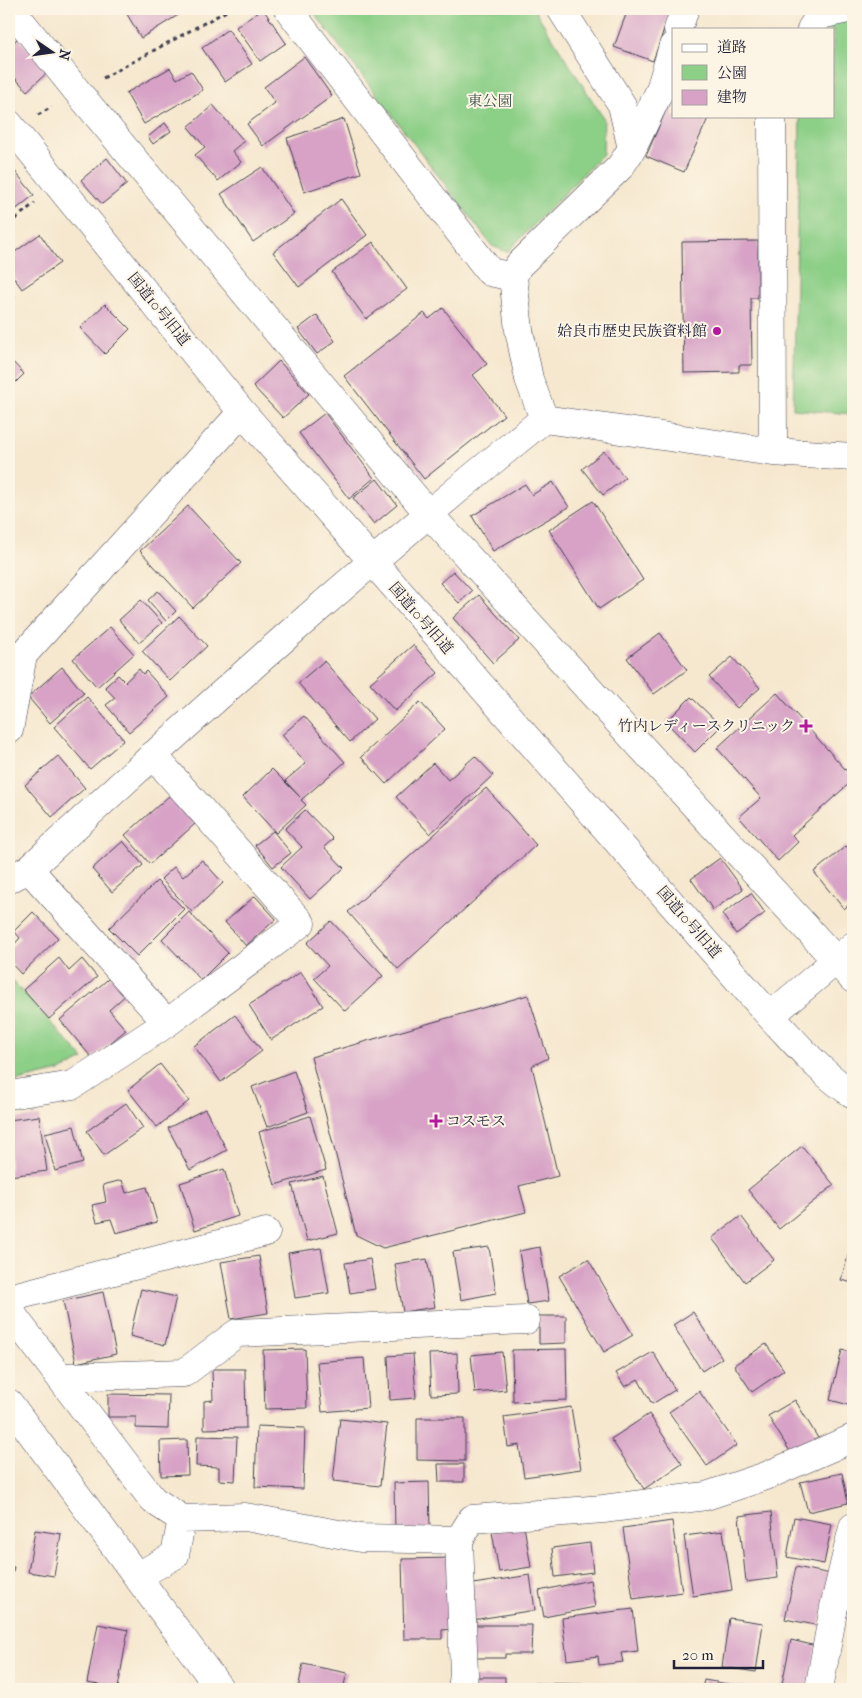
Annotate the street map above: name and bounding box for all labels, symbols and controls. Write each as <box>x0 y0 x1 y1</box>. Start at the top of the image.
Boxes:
north arrow <box>28 28 78 78</box>
legend <box>672 28 834 118</box>
text: 道路 <box>717 38 747 56</box>
text: N <box>55 48 74 62</box>
text: 公園 <box>717 64 747 82</box>
text: 建物 <box>717 88 747 106</box>
park label: 東公園 <box>467 92 513 110</box>
street label: 国道10号旧道 <box>124 269 194 349</box>
place label: 姶良市歴史民族資料館 <box>557 322 707 340</box>
marker: 姶良市歴史民族資料館 <box>711 325 723 337</box>
street label: 国道10号旧道 <box>385 579 457 657</box>
place label: 竹内レディースクリニック <box>618 717 795 735</box>
marker: 竹内レディースクリニック <box>799 719 813 733</box>
street label: 国道10号旧道 <box>653 883 725 961</box>
place label: コスモス <box>446 1112 506 1130</box>
marker: コスモス <box>430 1115 442 1127</box>
scale bar <box>674 1638 763 1670</box>
text: 20 m <box>682 1646 714 1664</box>

